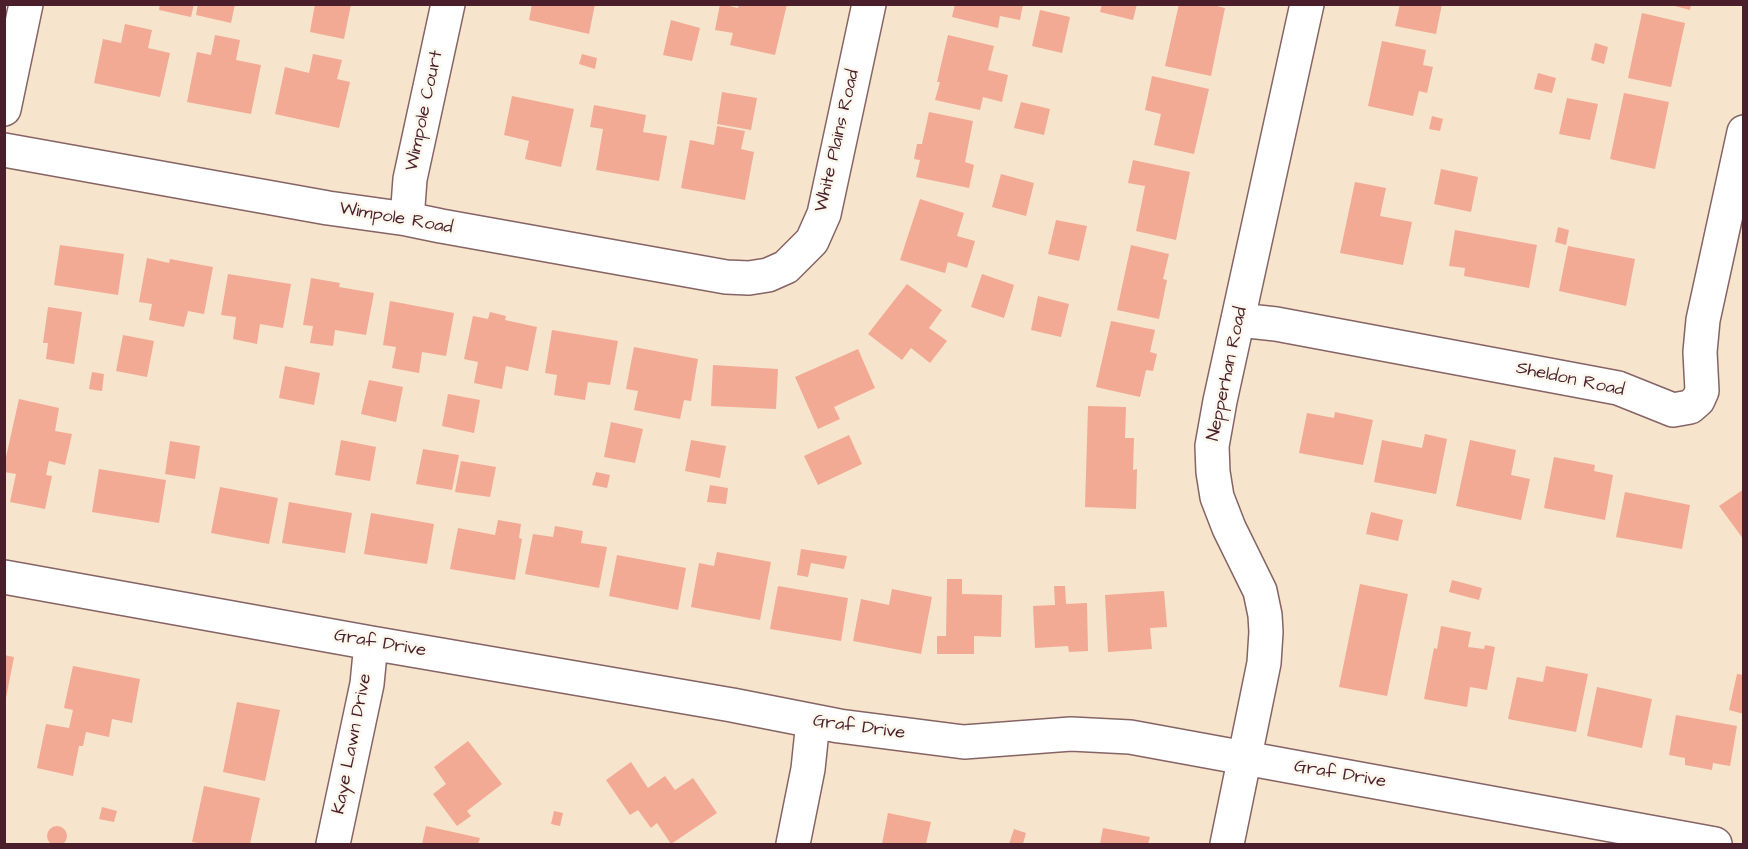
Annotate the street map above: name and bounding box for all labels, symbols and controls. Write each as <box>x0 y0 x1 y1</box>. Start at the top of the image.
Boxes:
street label: Wimpole Court <box>402 49 448 173</box>
street label: White Plains Road <box>811 68 865 214</box>
street label: Wimpole Road <box>338 198 454 240</box>
street label: Nepperhan Road <box>1203 305 1253 443</box>
street label: Sheldon Road <box>1514 358 1626 402</box>
street label: Graf Drive <box>332 625 428 663</box>
street label: Kaye Lawn Drive <box>329 672 377 816</box>
street label: Graf Drive <box>812 711 906 745</box>
street label: Graf Drive <box>1292 756 1388 794</box>

